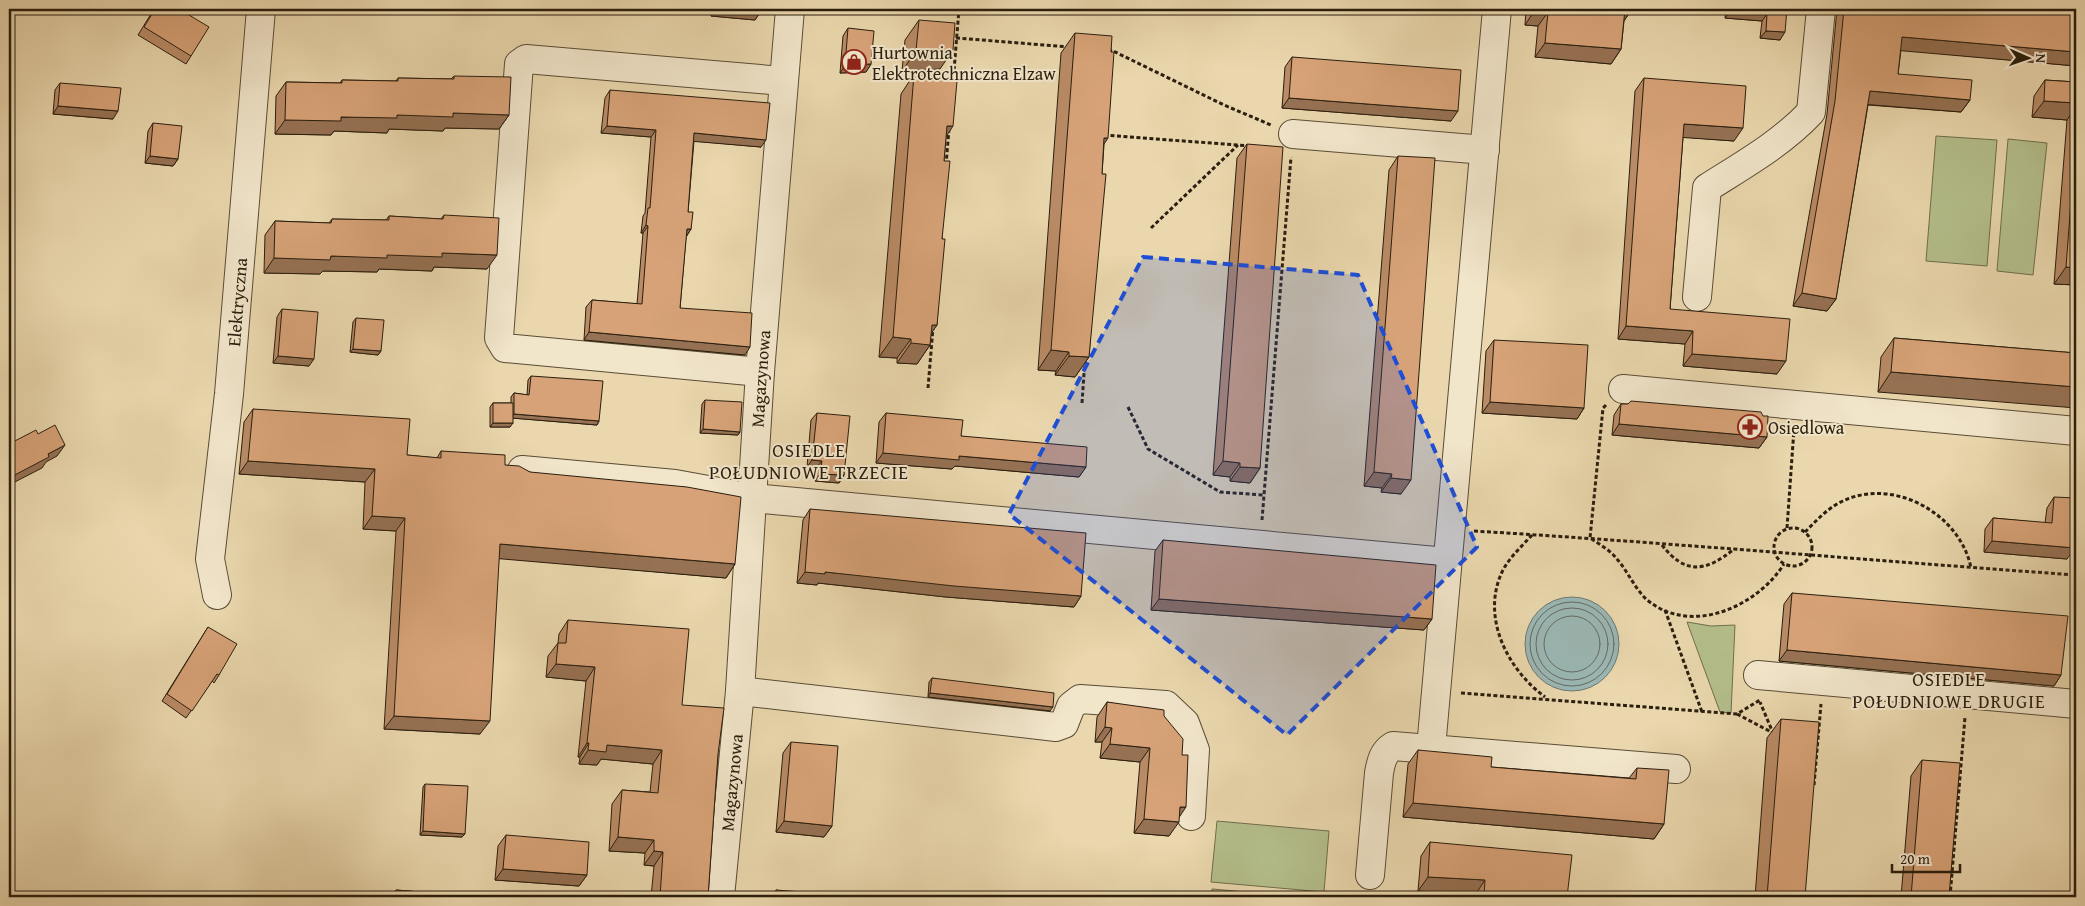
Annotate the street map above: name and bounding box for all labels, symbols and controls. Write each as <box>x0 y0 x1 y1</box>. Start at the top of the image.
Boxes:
north arrow <box>2002 32 2052 82</box>
place label: Hurtownia Elektrotechniczna Elzaw <box>872 39 1056 87</box>
shop icon: Hurtownia Elektrotechniczna Elzaw <box>841 49 867 75</box>
text: N <box>2031 53 2051 64</box>
street label: Elektryczna <box>220 256 254 348</box>
street label: Magazynowa <box>743 328 777 428</box>
pharmacy icon: Osiedlowa <box>1737 414 1763 440</box>
place label: Osiedlowa <box>1768 414 1845 441</box>
district label: OSIEDLE POŁUDNIOWE TRZECIE <box>709 436 909 486</box>
district label: OSIEDLE POŁUDNIOWE DRUGIE <box>1852 665 2046 715</box>
street label: Magazynowa <box>713 732 749 832</box>
scale bar <box>1892 841 1960 873</box>
text: 20 m <box>1900 848 1931 869</box>

